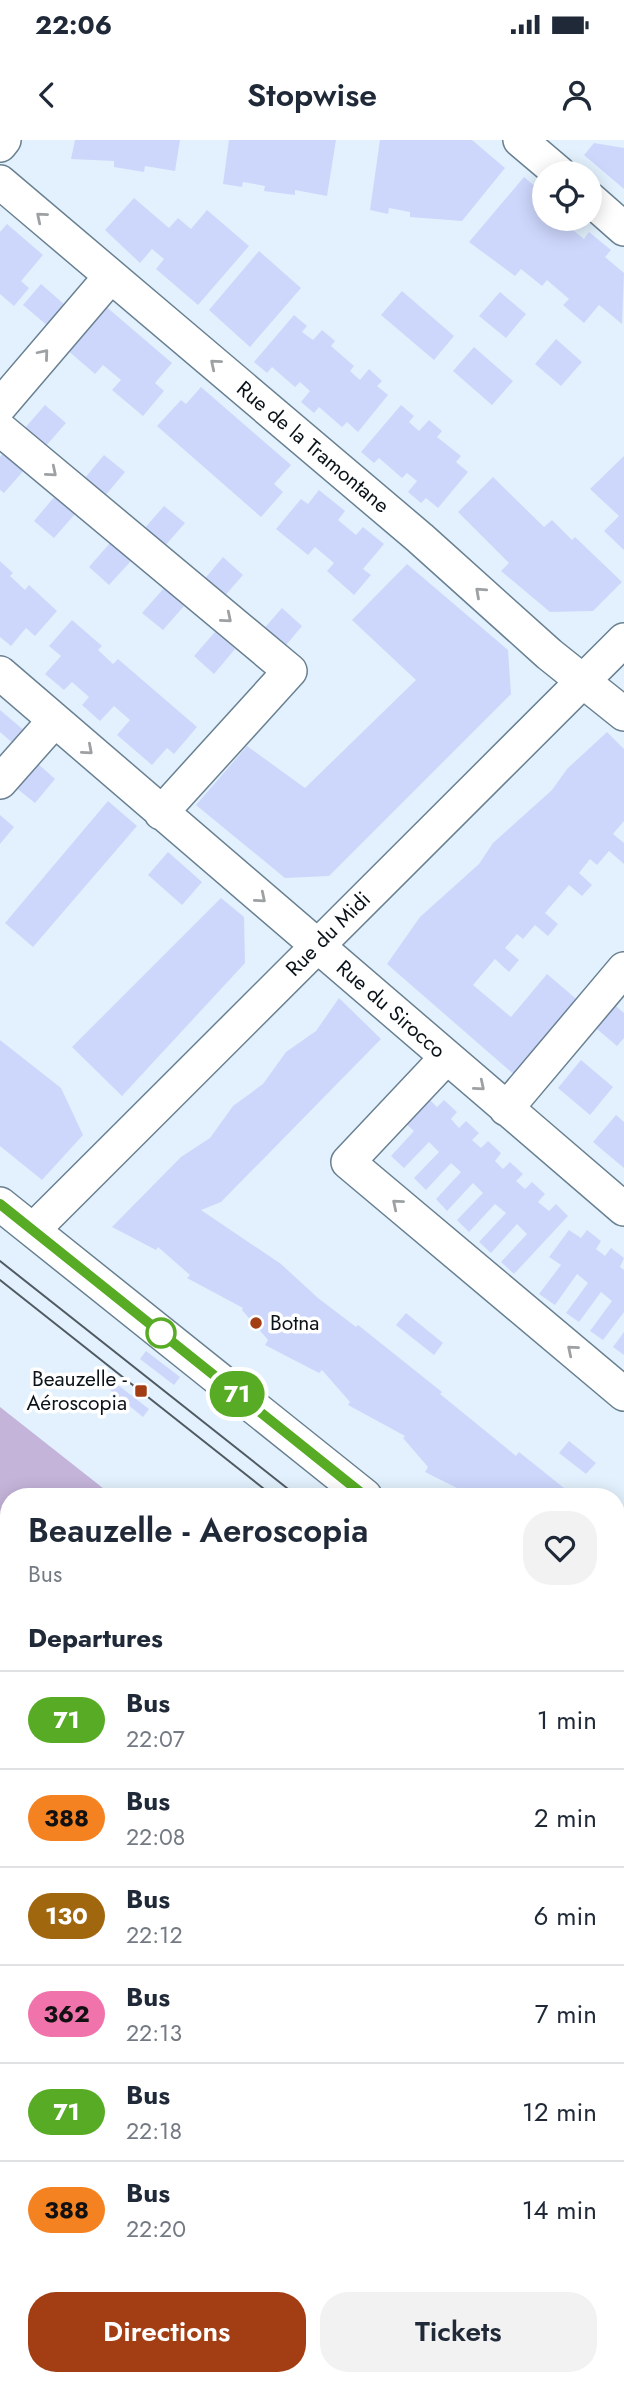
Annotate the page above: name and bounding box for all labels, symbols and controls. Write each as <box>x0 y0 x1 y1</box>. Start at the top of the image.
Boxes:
text: 22:06 <box>35 6 112 44</box>
text: Stopwise <box>247 72 377 118</box>
icon: back <box>28 76 66 114</box>
icon: person <box>558 76 596 114</box>
map controls <box>532 161 602 231</box>
button: locate <box>532 161 602 231</box>
one-way arrow <box>37 213 50 225</box>
one-way arrow <box>36 350 48 363</box>
one-way arrow <box>210 360 223 372</box>
street label: Rue de la Tramontane <box>230 374 396 520</box>
one-way arrow <box>44 464 57 476</box>
one-way arrow <box>476 588 489 600</box>
one-way arrow <box>219 610 232 622</box>
one-way arrow <box>79 742 92 754</box>
street label: Rue du Midi <box>279 885 377 983</box>
one-way arrow <box>253 890 266 902</box>
street label: Rue du Sirocco <box>330 953 452 1065</box>
one-way arrow <box>472 1078 485 1091</box>
one-way arrow <box>393 1200 406 1212</box>
place label: Botna <box>270 1308 319 1338</box>
marker: Botna <box>248 1315 264 1331</box>
unlabelled marker <box>146 1318 176 1348</box>
one-way arrow <box>567 1346 579 1359</box>
place label: Beauzelle - Aéroscopia <box>26 1364 128 1418</box>
line badge: 71 <box>205 1371 268 1417</box>
text: 71 <box>224 1376 250 1411</box>
marker: Beauzelle - Aéroscopia <box>133 1383 149 1399</box>
text: Beauzelle - Aeroscopia <box>28 1507 368 1554</box>
button: heart <box>523 1511 597 1585</box>
text: Bus <box>28 1557 62 1591</box>
text: Departures <box>28 1619 163 1657</box>
text: Bus <box>126 1684 170 1722</box>
text: 1 min <box>537 1701 597 1739</box>
text: 71 <box>53 1702 80 1737</box>
text: 22:07 <box>126 1722 185 1756</box>
text: Bus <box>126 1782 170 1820</box>
text: 2 min <box>534 1799 597 1837</box>
text: 388 <box>44 1800 89 1835</box>
text: 22:08 <box>126 1820 185 1854</box>
text: Bus <box>126 1880 170 1918</box>
text: 6 min <box>534 1897 597 1935</box>
text: 130 <box>45 1898 88 1933</box>
text: 22:12 <box>126 1918 183 1952</box>
text: Bus <box>126 1978 170 2016</box>
text: 7 min <box>535 1995 597 2033</box>
text: 362 <box>43 1996 90 2031</box>
text: 22:13 <box>126 2016 182 2050</box>
text: Bus <box>126 2076 170 2114</box>
text: 12 min <box>522 2093 597 2131</box>
text: 71 <box>53 2094 80 2129</box>
text: 22:18 <box>126 2114 182 2148</box>
text: Bus <box>126 2174 170 2212</box>
text: 14 min <box>522 2191 597 2229</box>
text: 388 <box>44 2192 89 2227</box>
text: 22:20 <box>126 2212 186 2246</box>
button: Directions <box>28 2292 306 2372</box>
button: Tickets <box>320 2292 597 2372</box>

